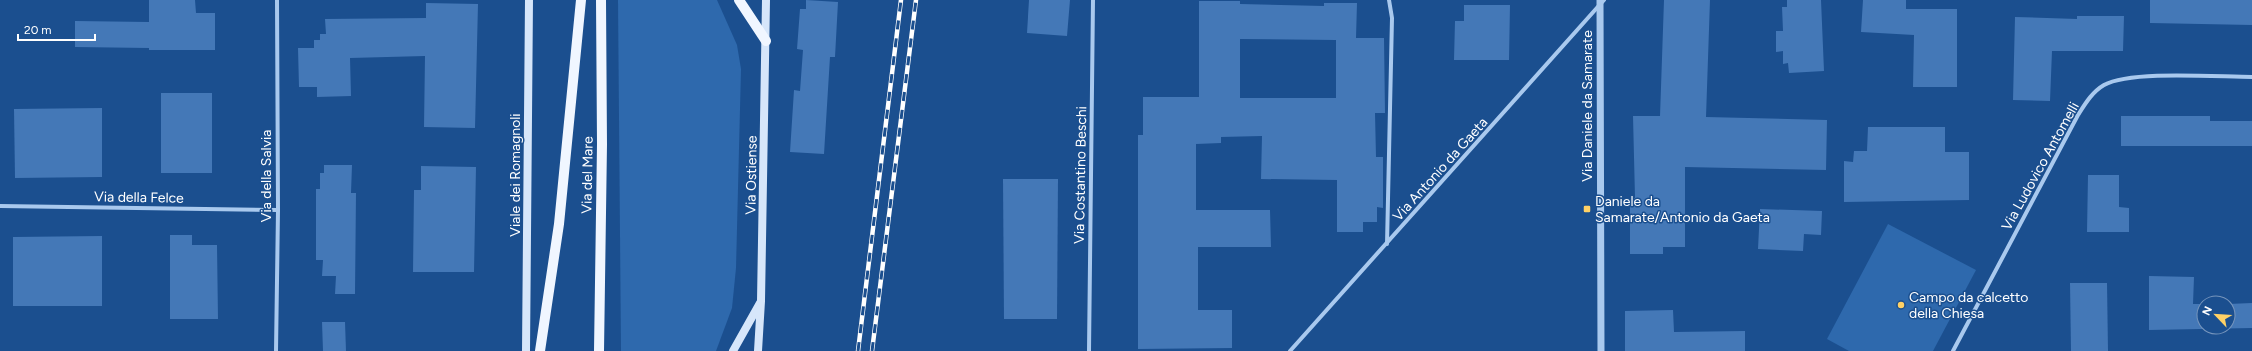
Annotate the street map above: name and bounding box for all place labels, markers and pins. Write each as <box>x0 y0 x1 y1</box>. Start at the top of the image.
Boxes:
place label: Daniele da Samarate/Antonio da Gaeta <box>1595 193 1770 226</box>
marker: Daniele da Samarate/Antonio da Gaeta <box>1582 204 1592 214</box>
place label: Campo da calcetto della Chiesa <box>1909 289 2028 322</box>
marker: Campo da calcetto della Chiesa <box>1896 300 1906 310</box>

